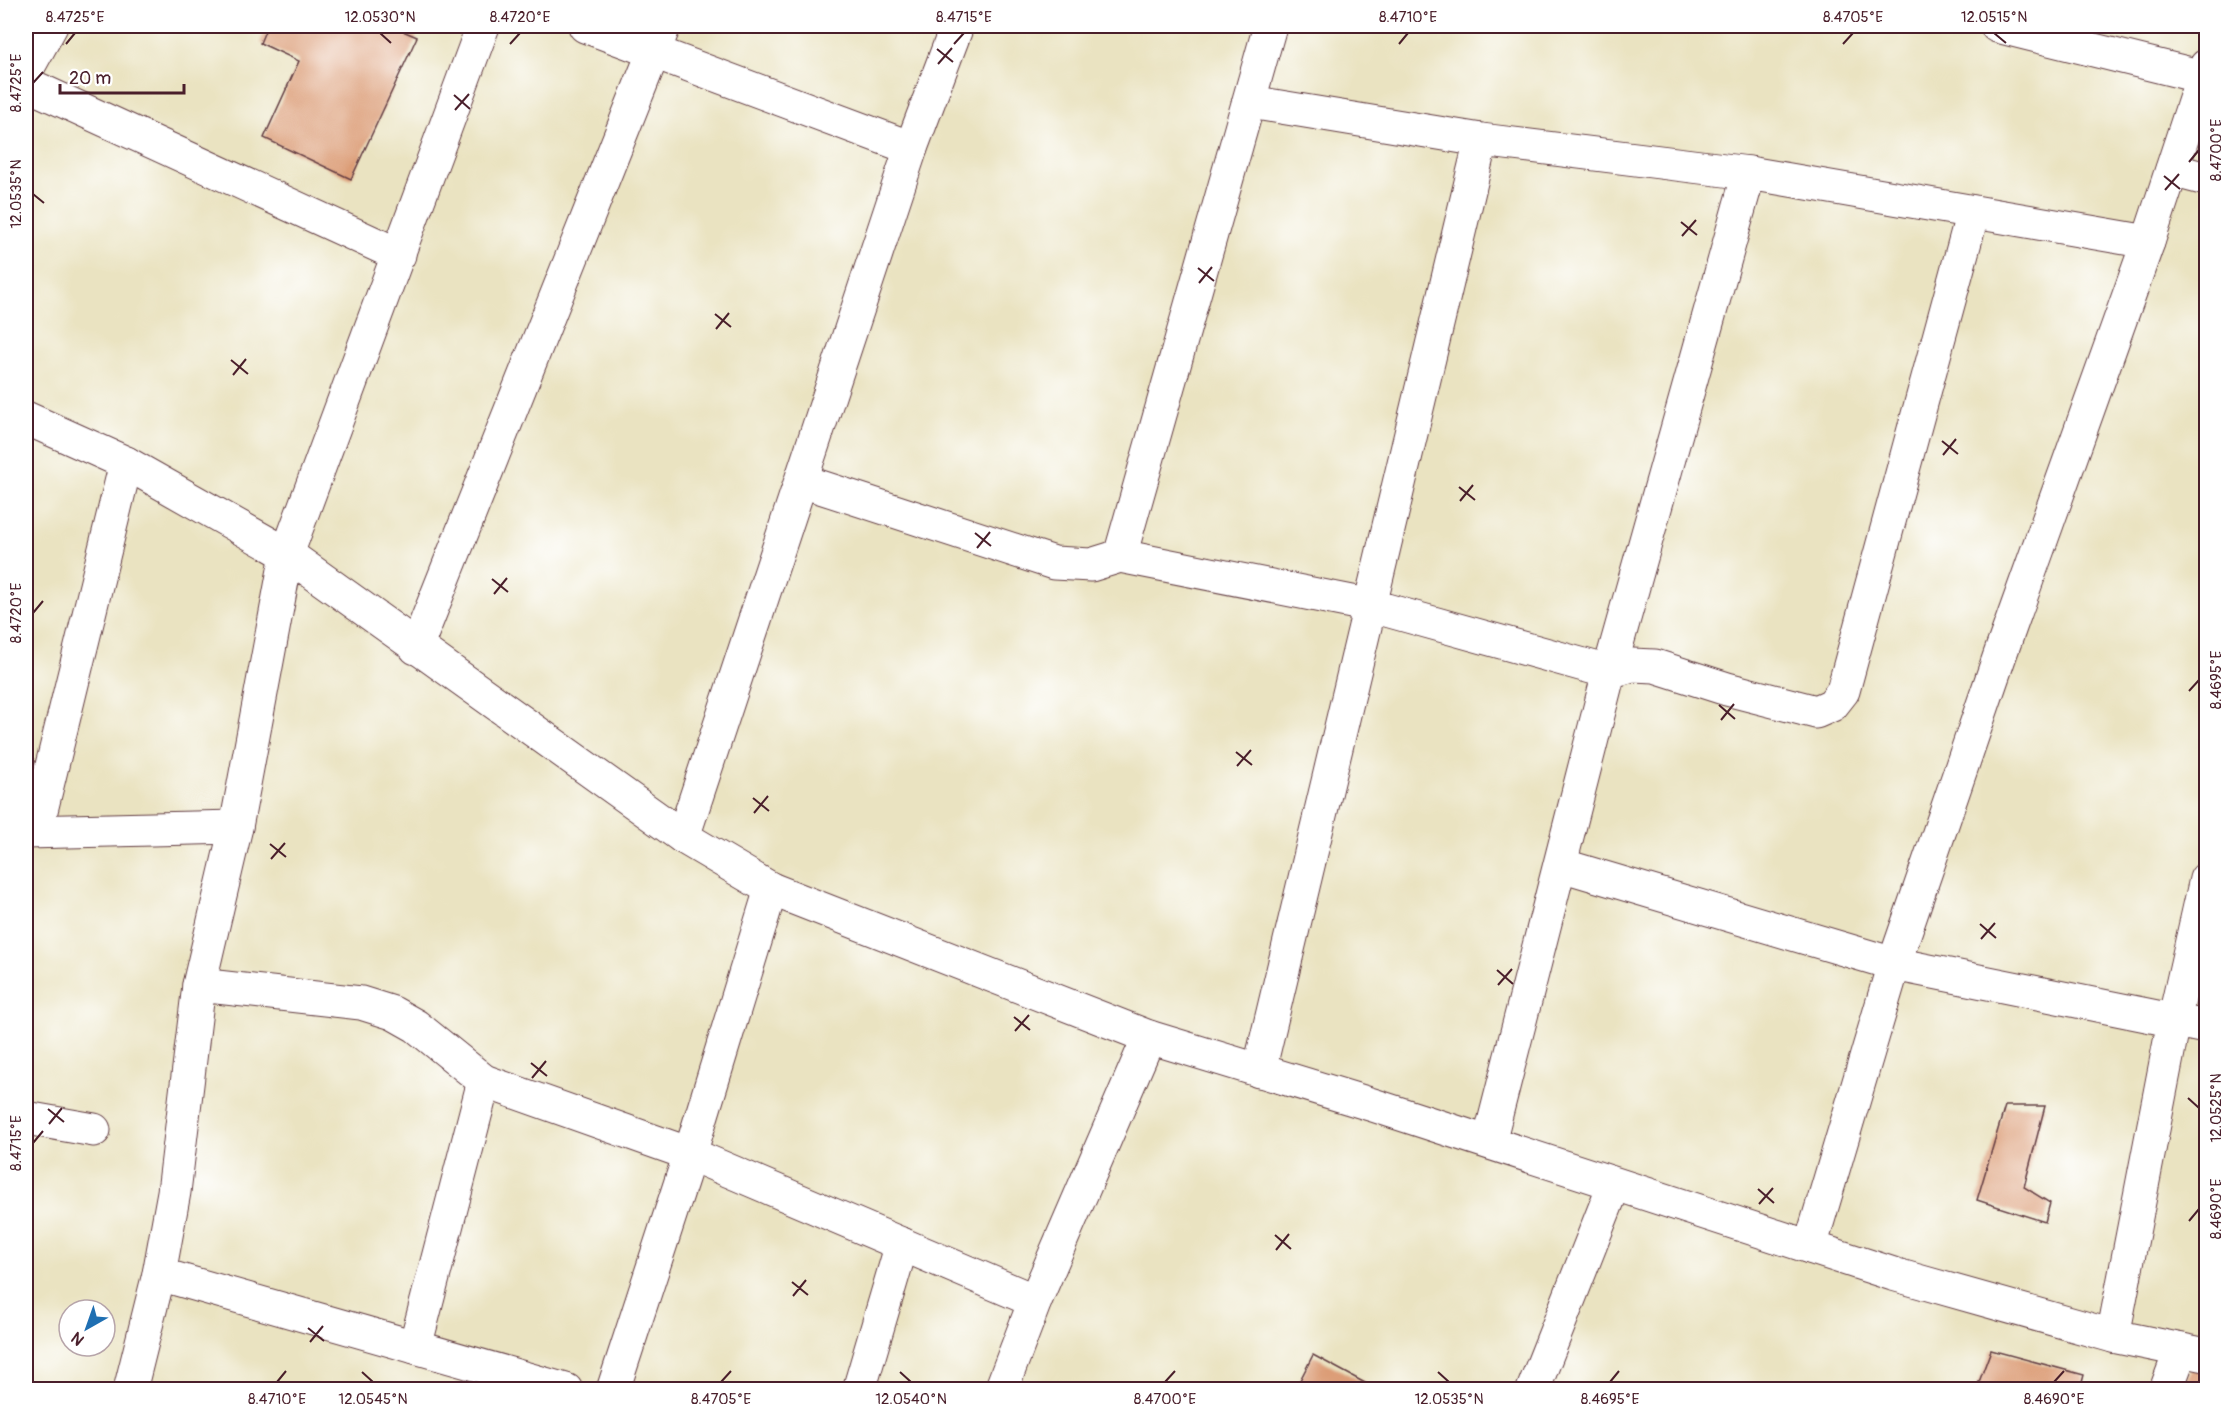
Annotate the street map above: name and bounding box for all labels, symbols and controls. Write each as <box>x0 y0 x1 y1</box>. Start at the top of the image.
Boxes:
text: 8.4725°E <box>46 8 104 27</box>
text: 12.0530°N <box>344 8 416 27</box>
text: 8.4720°E <box>490 8 550 27</box>
text: 8.4715°E <box>936 8 992 27</box>
text: 8.4710°E <box>1379 8 1437 27</box>
text: 8.4705°E <box>1823 8 1883 27</box>
text: 12.0515°N <box>1961 8 2027 27</box>
text: 8.4725°E <box>7 54 26 112</box>
scale bar <box>60 57 184 95</box>
text: 20 m <box>69 67 111 90</box>
text: 8.4700°E <box>2207 119 2226 181</box>
text: 12.0535°N <box>7 159 26 229</box>
text: 8.4720°E <box>7 583 26 643</box>
text: 8.4695°E <box>2207 651 2226 709</box>
text: 12.0525°N <box>2207 1073 2226 1143</box>
text: 8.4715°E <box>7 1115 26 1171</box>
text: 8.4690°E <box>2207 1178 2226 1239</box>
north arrow <box>57 1298 117 1358</box>
text: N <box>67 1327 89 1350</box>
text: 8.4710°E <box>248 1390 306 1409</box>
text: 12.0545°N <box>338 1390 408 1409</box>
text: 8.4705°E <box>691 1390 751 1409</box>
text: 12.0540°N <box>875 1390 947 1409</box>
text: 8.4700°E <box>1134 1390 1196 1409</box>
text: 12.0535°N <box>1414 1390 1484 1409</box>
text: 8.4695°E <box>1581 1390 1639 1409</box>
text: 8.4690°E <box>2024 1390 2085 1409</box>

